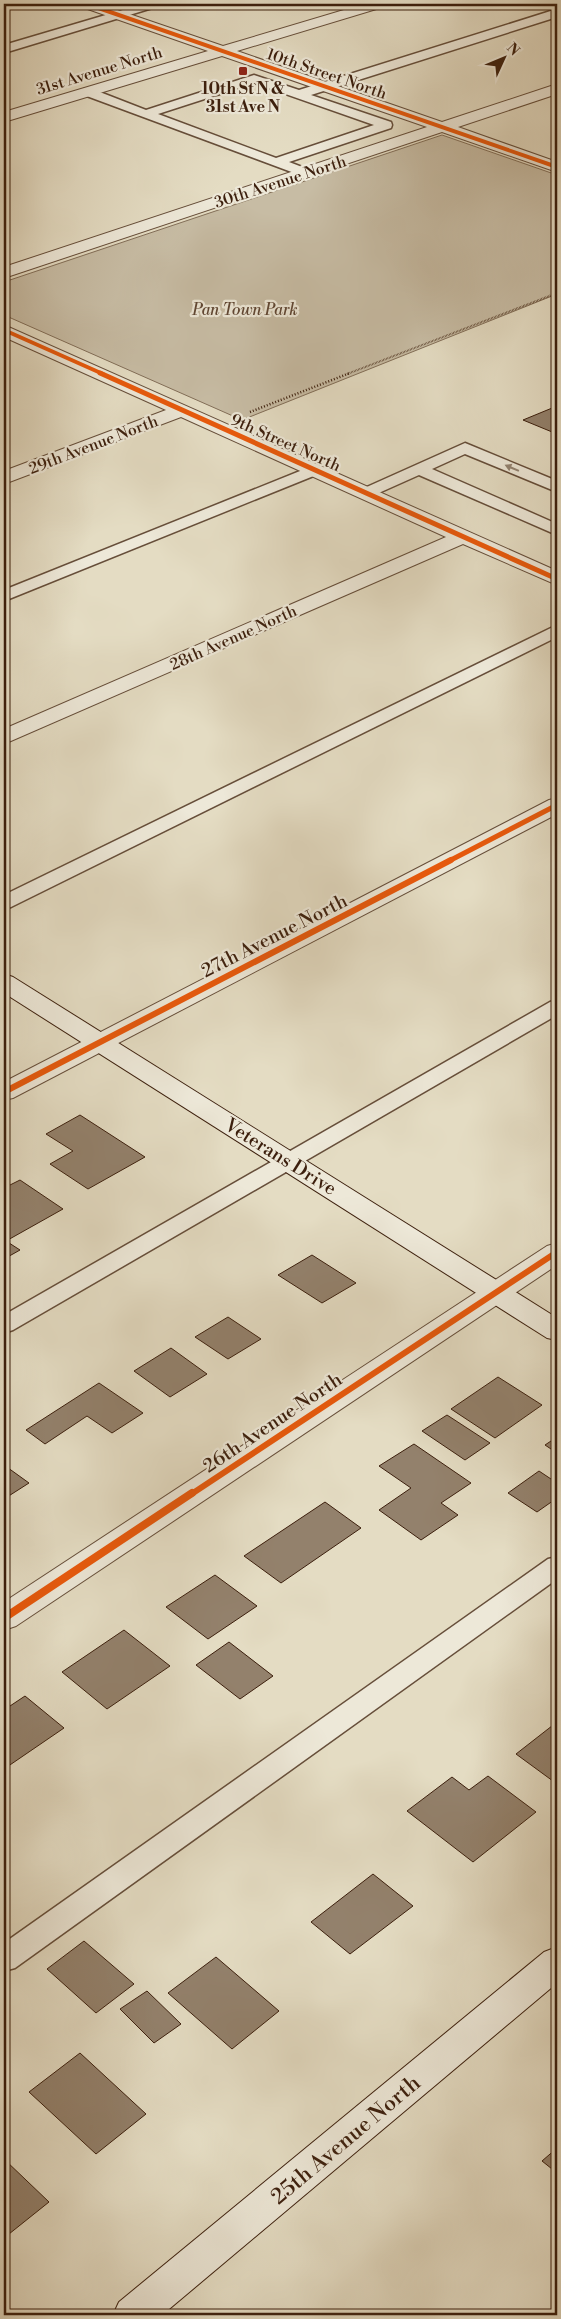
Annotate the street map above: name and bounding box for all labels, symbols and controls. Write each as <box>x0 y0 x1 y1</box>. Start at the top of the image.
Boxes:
north arrow <box>478 32 528 82</box>
text: N <box>502 39 523 60</box>
street label: 31st Avenue North <box>34 42 165 100</box>
street label: 10th Street North <box>264 44 390 104</box>
marker: 10th St N & 31st Ave N <box>237 65 249 77</box>
place label: 10th St N & 31st Ave N <box>201 79 285 117</box>
street label: 30th Avenue North <box>212 151 349 213</box>
park label: Pan Town Park <box>191 300 298 320</box>
street label: 9th Street North <box>227 410 344 476</box>
street label: 29th Avenue North <box>26 411 161 479</box>
one-way arrow <box>505 464 519 472</box>
street label: 28th Avenue North <box>167 601 301 675</box>
street label: 27th Avenue North <box>197 889 351 983</box>
street label: Veterans Drive <box>219 1112 341 1201</box>
street label: 26th Avenue North <box>198 1367 347 1478</box>
street label: 25th Avenue North <box>266 2070 426 2211</box>

